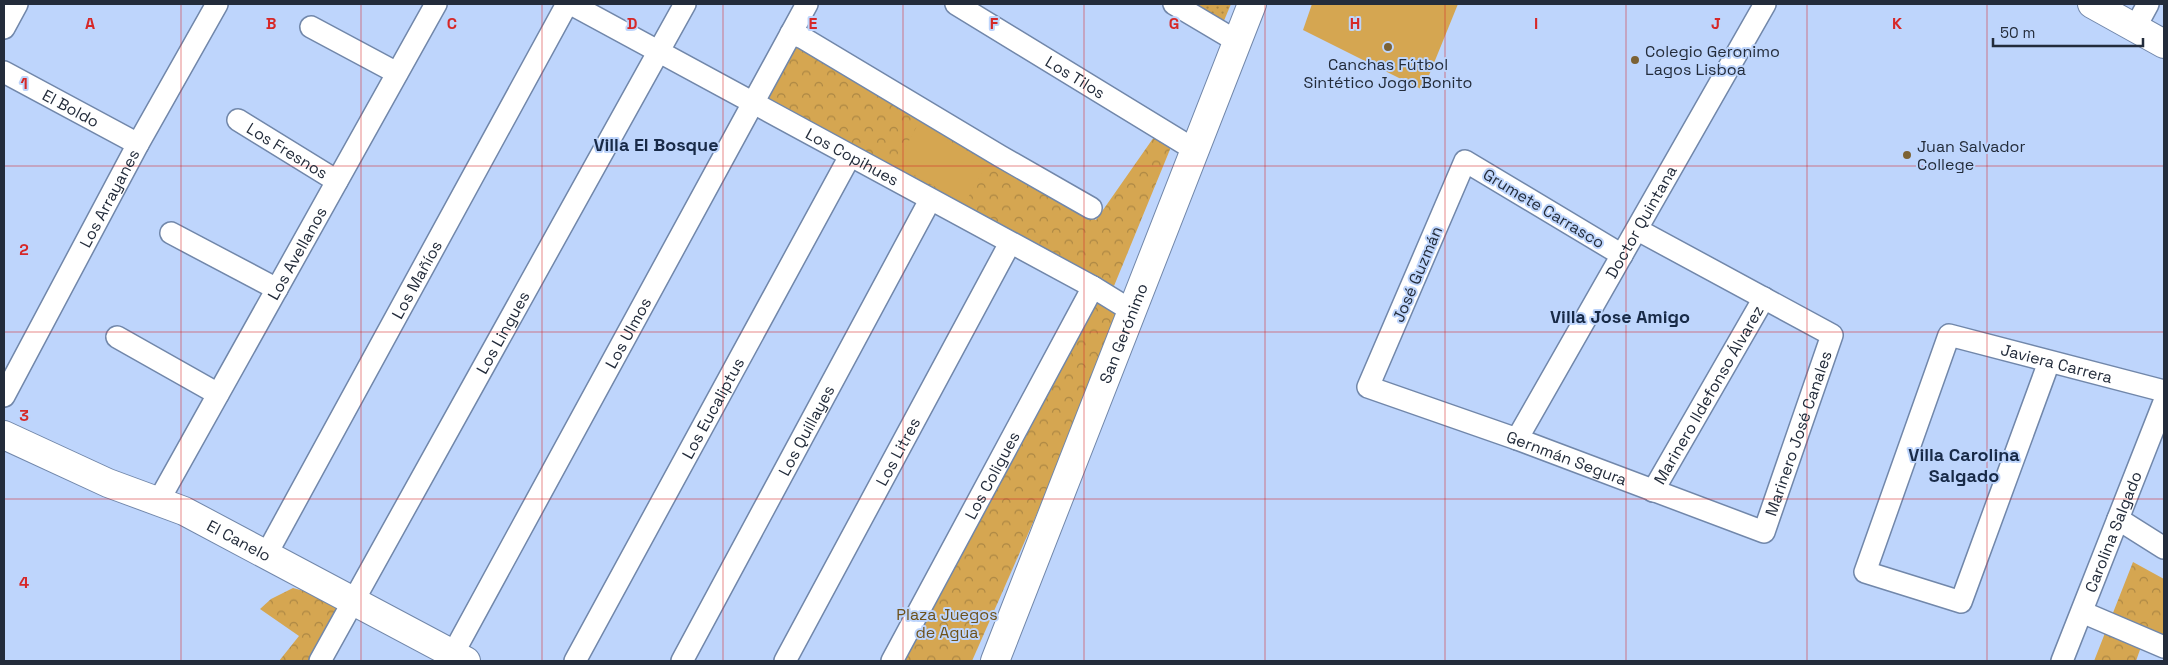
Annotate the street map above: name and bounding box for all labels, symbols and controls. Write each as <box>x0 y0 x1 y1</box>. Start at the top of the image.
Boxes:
text: A <box>85 13 95 34</box>
text: B <box>266 13 276 34</box>
text: C <box>447 13 457 34</box>
text: D <box>627 13 637 34</box>
text: E <box>809 13 818 34</box>
text: F <box>990 13 999 34</box>
text: G <box>1169 13 1179 34</box>
text: H <box>1350 13 1360 34</box>
text: I <box>1534 13 1538 34</box>
text: J <box>1711 13 1721 34</box>
text: K <box>1892 13 1902 34</box>
scale bar <box>1993 15 2143 47</box>
text: 50 m <box>2000 23 2035 42</box>
marker: Canchas Fútbol Sintético Jogo Bonito <box>1382 41 1394 53</box>
place label: Colegio Geronimo Lagos Lisboa <box>1645 41 1780 80</box>
street label: Los Tilos <box>1042 51 1109 104</box>
place label: Canchas Fútbol Sintético Jogo Bonito <box>1304 54 1472 93</box>
marker: Colegio Geronimo Lagos Lisboa <box>1629 54 1641 66</box>
text: 1 <box>20 73 28 94</box>
street label: El Boldo <box>39 85 103 132</box>
street label: Los Fresnos <box>243 118 332 184</box>
street label: Los Copihues <box>802 123 902 191</box>
district label: Villa El Bosque <box>593 133 719 156</box>
place label: Juan Salvador College <box>1917 136 2026 175</box>
street label: Los Arrayanes <box>75 146 144 251</box>
marker: Juan Salvador College <box>1901 149 1913 161</box>
street label: Doctor Quintana <box>1601 162 1682 282</box>
street label: Grumete Carrasco <box>1479 164 1608 253</box>
street label: Los Avellanos <box>263 203 332 304</box>
street label: José Guzmán <box>1388 223 1447 325</box>
street label: Los Mañíos <box>387 237 447 323</box>
text: 2 <box>19 239 29 260</box>
street label: San Gerónimo <box>1095 280 1153 387</box>
street label: Los Lingues <box>472 287 534 378</box>
street label: Los Ulmos <box>601 294 656 372</box>
street label: Marinero Ildefonso Álvarez <box>1649 302 1768 488</box>
district label: Villa Jose Amigo <box>1550 305 1690 328</box>
street label: Javiera Carrera <box>1998 339 2115 388</box>
street label: Marinero José Canales <box>1760 348 1837 519</box>
street label: Los Eucaliptus <box>677 354 749 463</box>
street label: Los Quillayes <box>774 381 840 480</box>
text: 3 <box>19 405 29 426</box>
street label: Los Litres <box>871 414 925 490</box>
street label: Gernmán Segura <box>1504 426 1630 490</box>
street label: Los Coligues <box>960 428 1025 523</box>
district label: Villa Carolina Salgado <box>1908 443 2020 487</box>
street label: Carolina Salgado <box>2080 468 2147 595</box>
street label: El Canelo <box>203 515 275 566</box>
text: 4 <box>19 572 29 593</box>
park label: Plaza Juegos de Agua <box>896 604 998 643</box>

